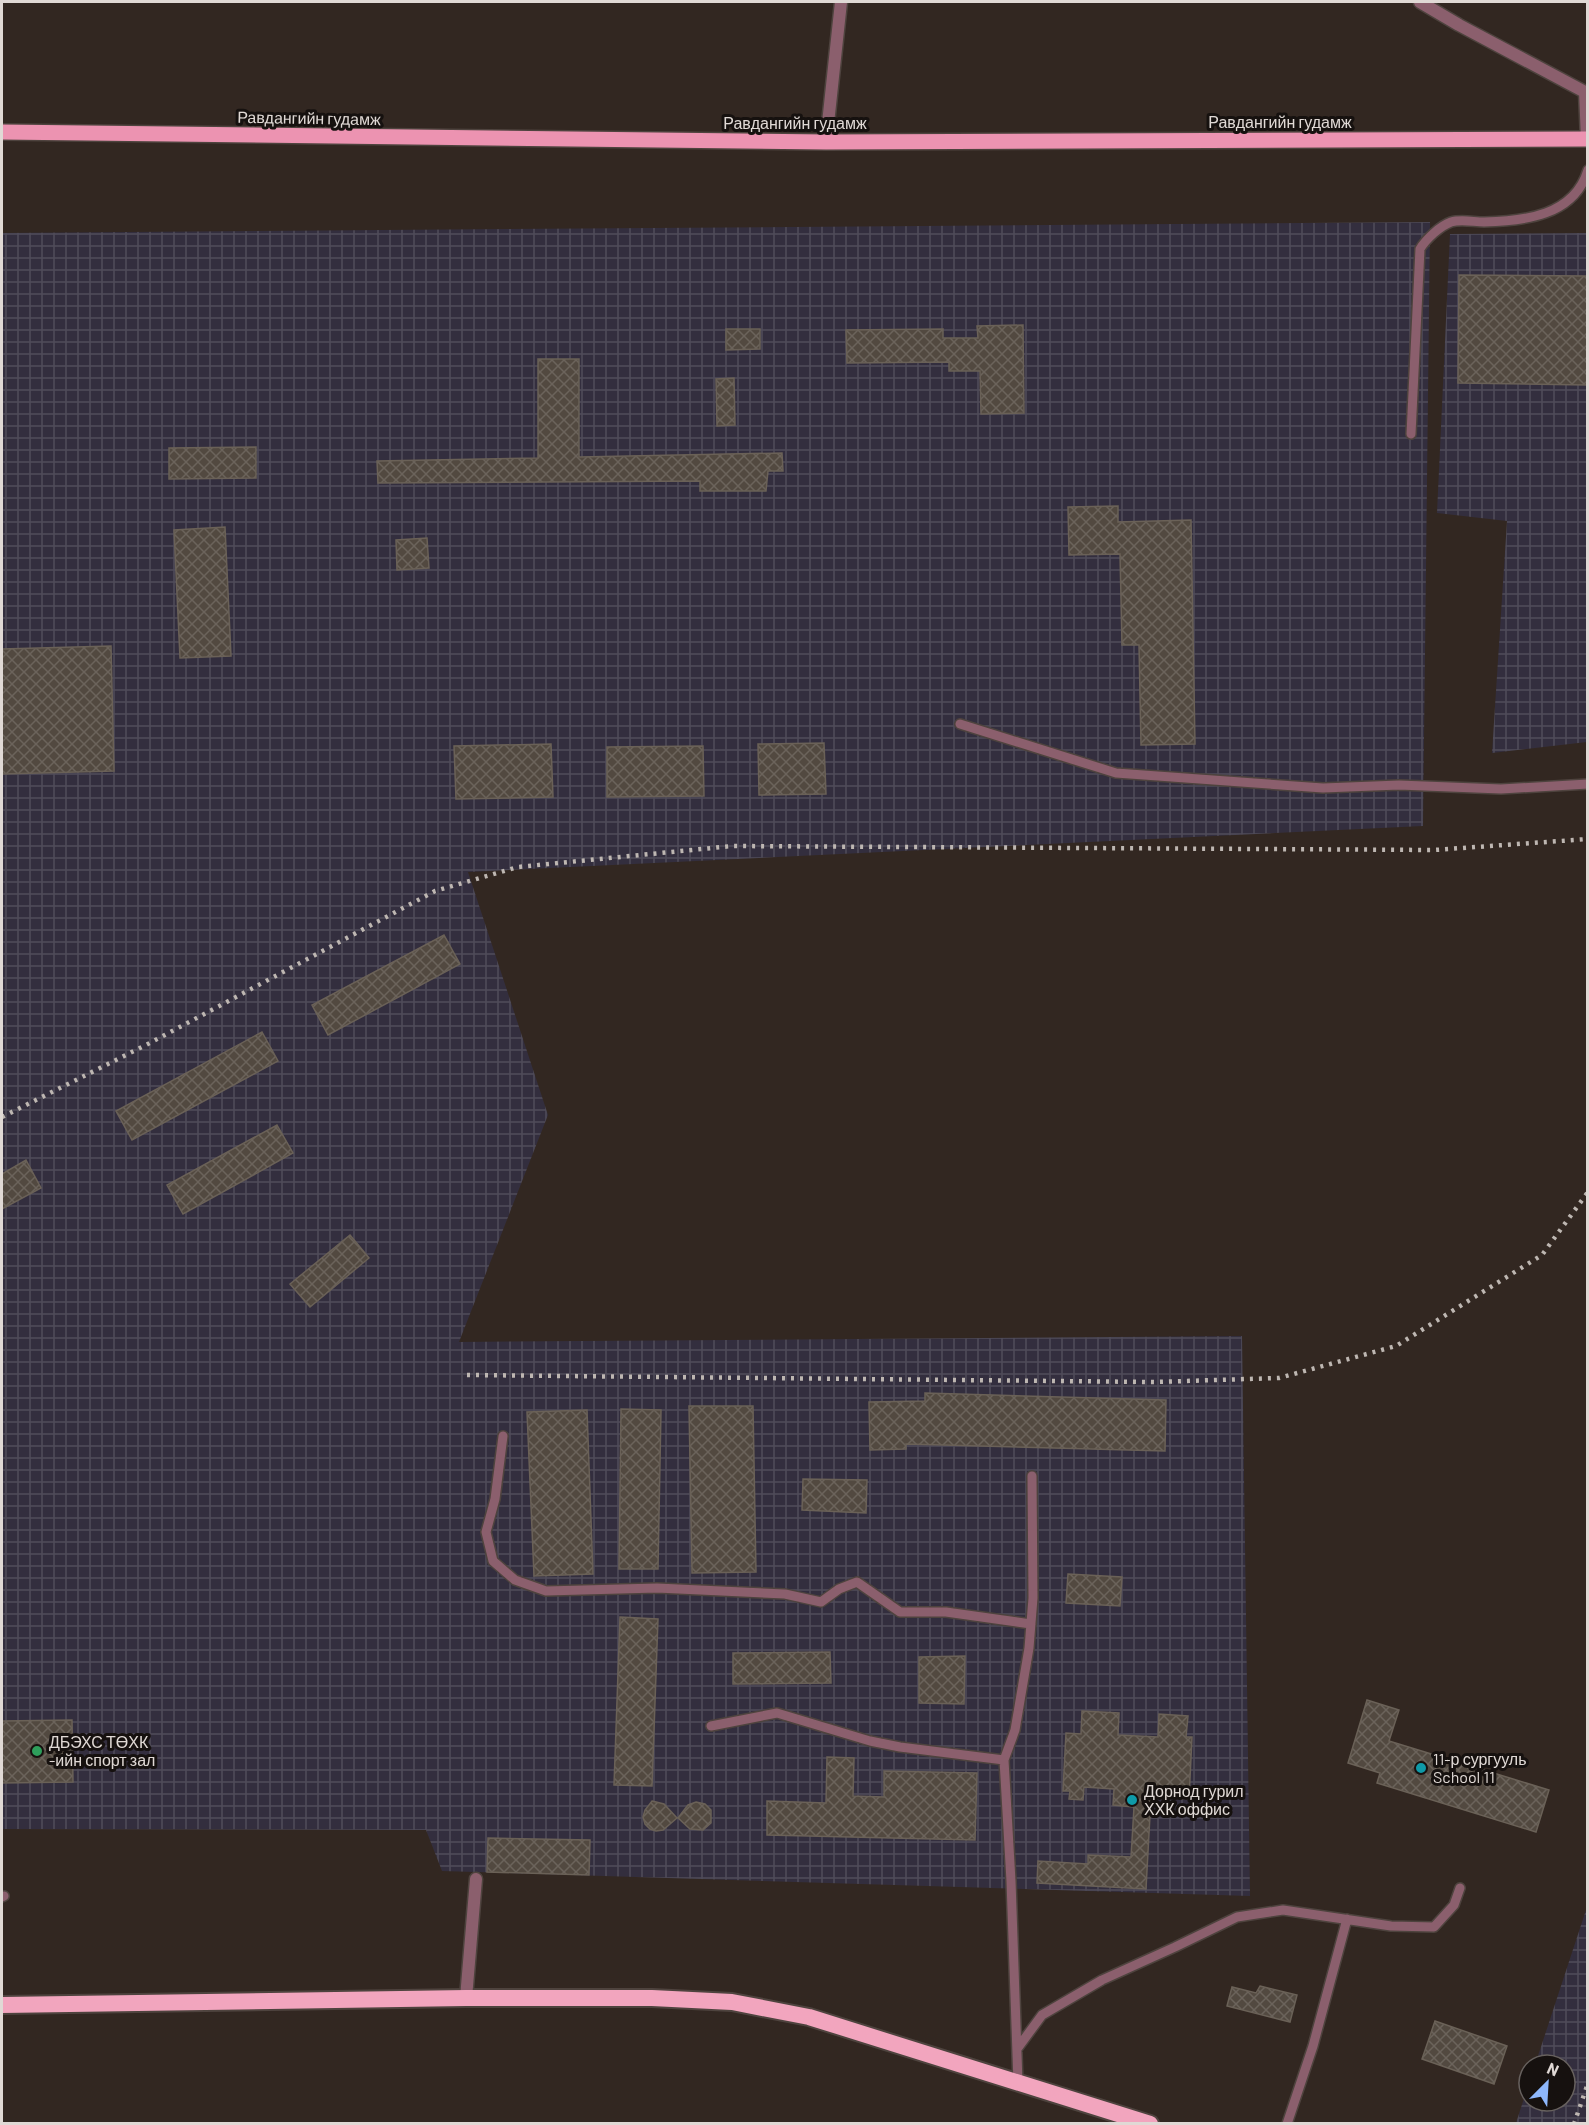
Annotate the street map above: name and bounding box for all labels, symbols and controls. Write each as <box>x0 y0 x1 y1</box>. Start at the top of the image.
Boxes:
street label: Равдангийн гудамж <box>237 107 381 128</box>
street label: Равдангийн гудамж <box>1208 112 1352 131</box>
street label: Равдангийн гудамж <box>723 113 867 132</box>
place label: ДБЭХС ТӨХК -ийн спорт зал <box>49 1732 155 1769</box>
marker: ДБЭХС ТӨХК -ийн спорт зал <box>30 1744 44 1758</box>
place label: 11-р сургууль School 11 <box>1433 1749 1527 1786</box>
marker: 11-р сургууль School 11 <box>1414 1761 1428 1775</box>
place label: Дорнод гурил ХХК оффис <box>1144 1781 1244 1818</box>
marker: Дорнод гурил ХХК оффис <box>1125 1793 1139 1807</box>
north arrow <box>1517 2053 1577 2113</box>
text: N <box>1545 2058 1562 2080</box>

